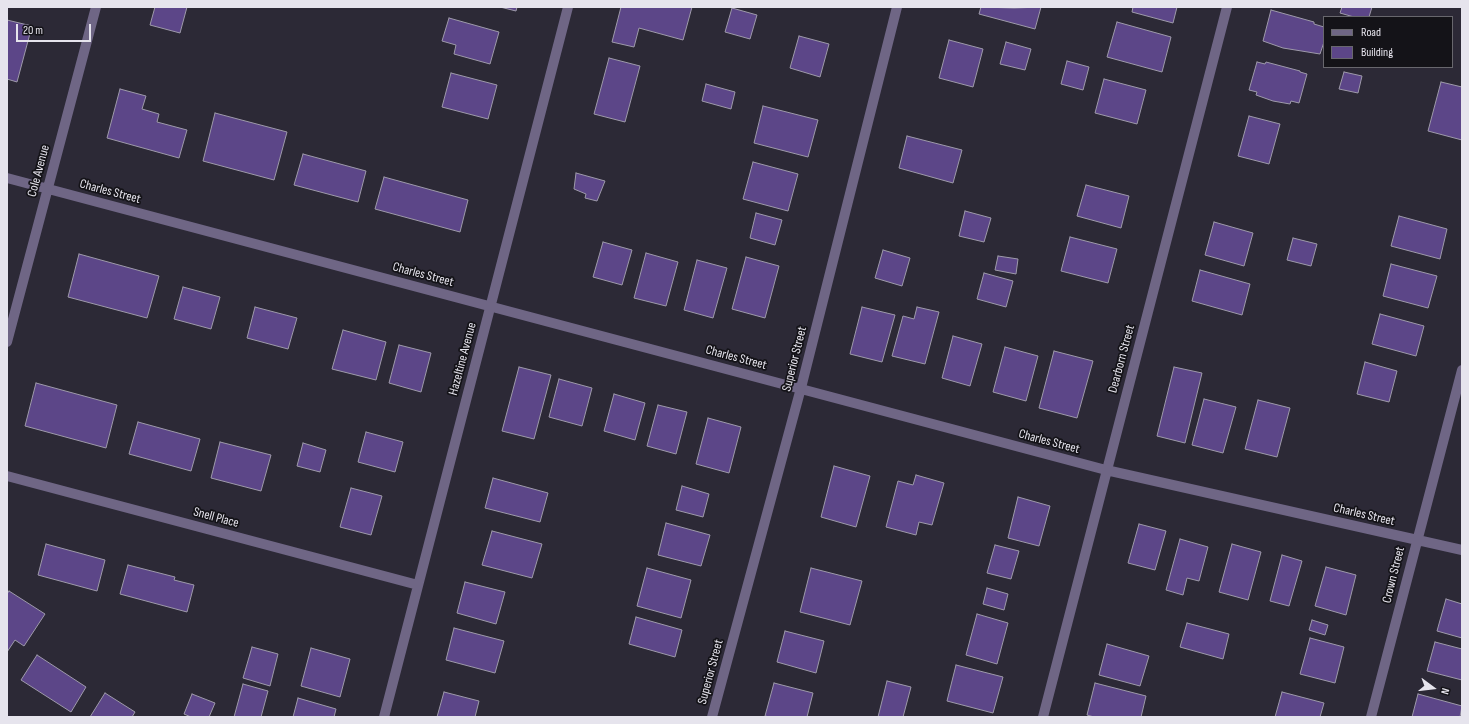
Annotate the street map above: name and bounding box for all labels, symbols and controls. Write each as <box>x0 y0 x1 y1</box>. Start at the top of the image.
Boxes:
scale bar <box>18 16 93 42</box>
legend <box>1323 16 1453 68</box>
text: 20 m <box>23 23 43 38</box>
text: Road <box>1361 25 1381 40</box>
text: Building <box>1361 45 1393 60</box>
street label: Cole Avenue <box>25 143 53 199</box>
street label: Charles Street <box>78 176 142 208</box>
street label: Charles Street <box>391 259 455 291</box>
street label: Hazeltine Avenue <box>446 321 480 397</box>
street label: Dearborn Street <box>1105 323 1139 395</box>
street label: Superior Street <box>779 325 811 393</box>
street label: Charles Street <box>704 342 768 374</box>
street label: Charles Street <box>1017 426 1081 458</box>
street label: Charles Street <box>1332 500 1396 530</box>
street label: Snell Place <box>192 504 240 532</box>
street label: Crown Street <box>1379 545 1409 605</box>
street label: Superior Street <box>695 638 727 706</box>
north arrow <box>1413 668 1453 708</box>
text: N <box>1438 687 1452 696</box>

